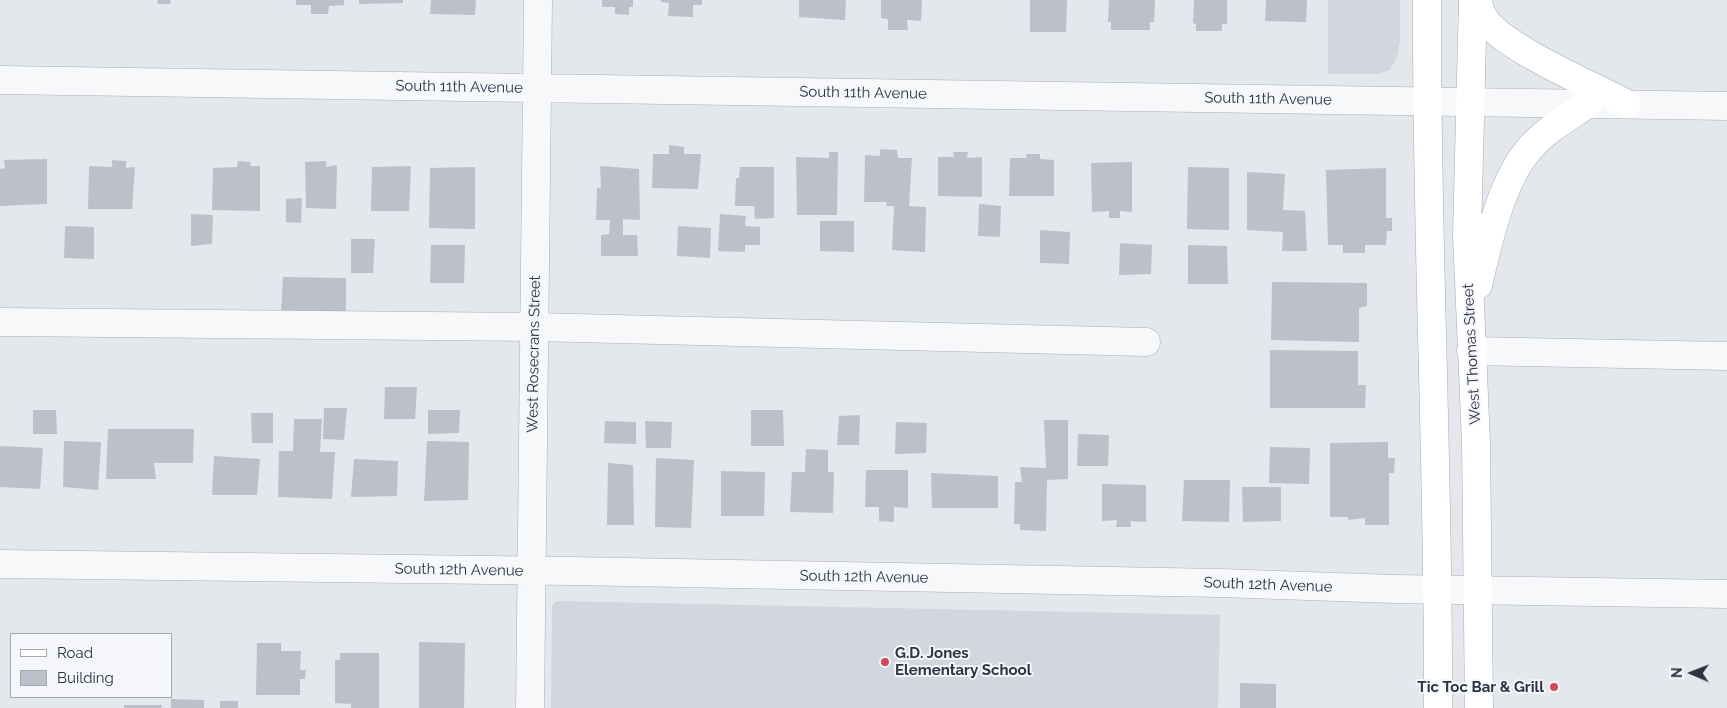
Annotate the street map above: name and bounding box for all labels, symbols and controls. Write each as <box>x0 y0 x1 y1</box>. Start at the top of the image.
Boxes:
street label: South 11th Avenue <box>395 77 523 97</box>
street label: South 11th Avenue <box>799 83 927 103</box>
street label: South 11th Avenue <box>1204 89 1332 109</box>
street label: West Rosecrans Street <box>524 275 544 433</box>
street label: West Thomas Street <box>1459 283 1485 425</box>
street label: South 12th Avenue <box>394 560 524 580</box>
street label: South 12th Avenue <box>799 567 929 587</box>
street label: South 12th Avenue <box>1203 574 1333 596</box>
legend <box>10 633 172 698</box>
text: Road <box>57 644 93 662</box>
place label: G.D. Jones Elementary School <box>895 644 1031 679</box>
north arrow <box>1667 648 1717 698</box>
marker: G.D. Jones Elementary School <box>879 656 891 668</box>
text: N <box>1669 667 1685 678</box>
text: Building <box>57 669 114 687</box>
place label: Tic Toc Bar & Grill <box>1417 678 1544 696</box>
marker: Tic Toc Bar & Grill <box>1548 681 1560 693</box>

